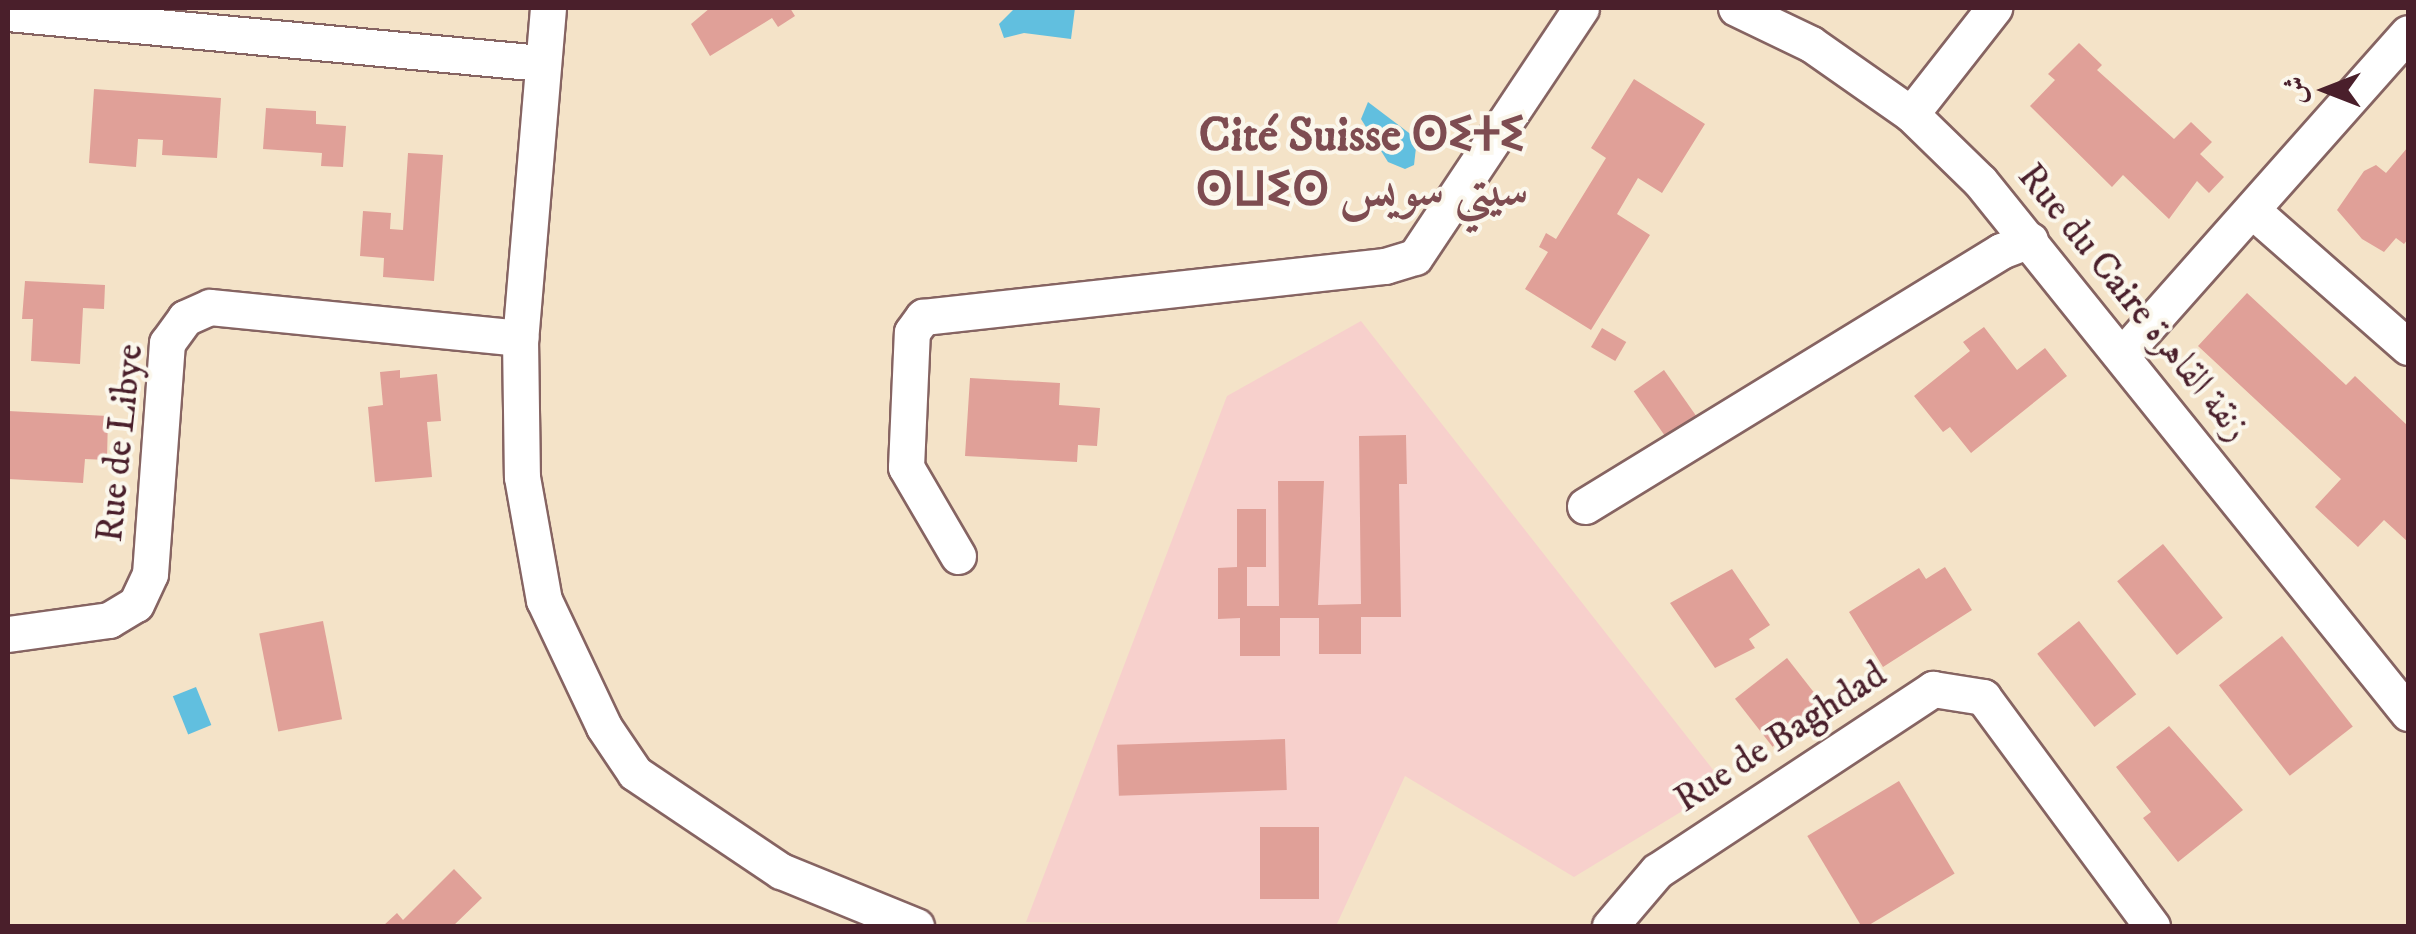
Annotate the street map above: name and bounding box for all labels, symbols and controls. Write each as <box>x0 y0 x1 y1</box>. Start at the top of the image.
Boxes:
north arrow <box>2276 40 2376 140</box>
text: ش <box>2278 76 2313 104</box>
district label: Cité Suisse ⵙⵉⵜⵉ ⵙⵡⵉⵙ سيتي سويس <box>1196 107 1528 220</box>
street label: Rue du Caire زنقة القاهرة <box>2007 155 2259 451</box>
street label: Rue de Libye <box>88 342 154 544</box>
street label: Rue de Baghdad <box>1667 653 1895 823</box>

